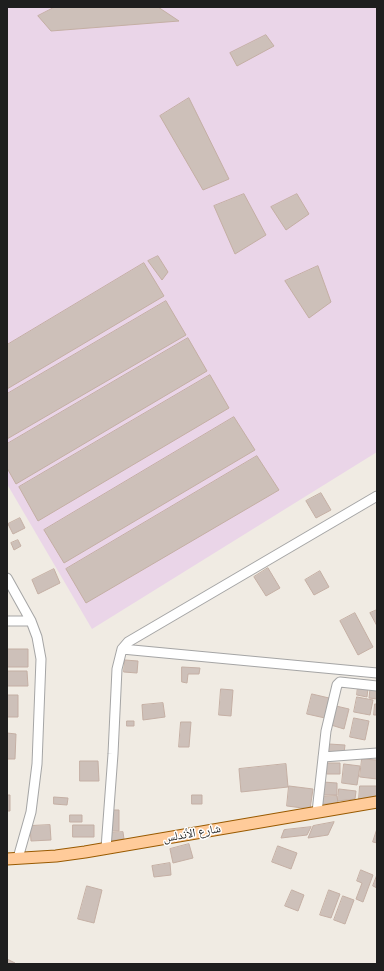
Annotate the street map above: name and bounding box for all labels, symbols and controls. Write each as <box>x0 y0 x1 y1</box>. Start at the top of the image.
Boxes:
street label: شارع الأندلس <box>162 822 222 846</box>

